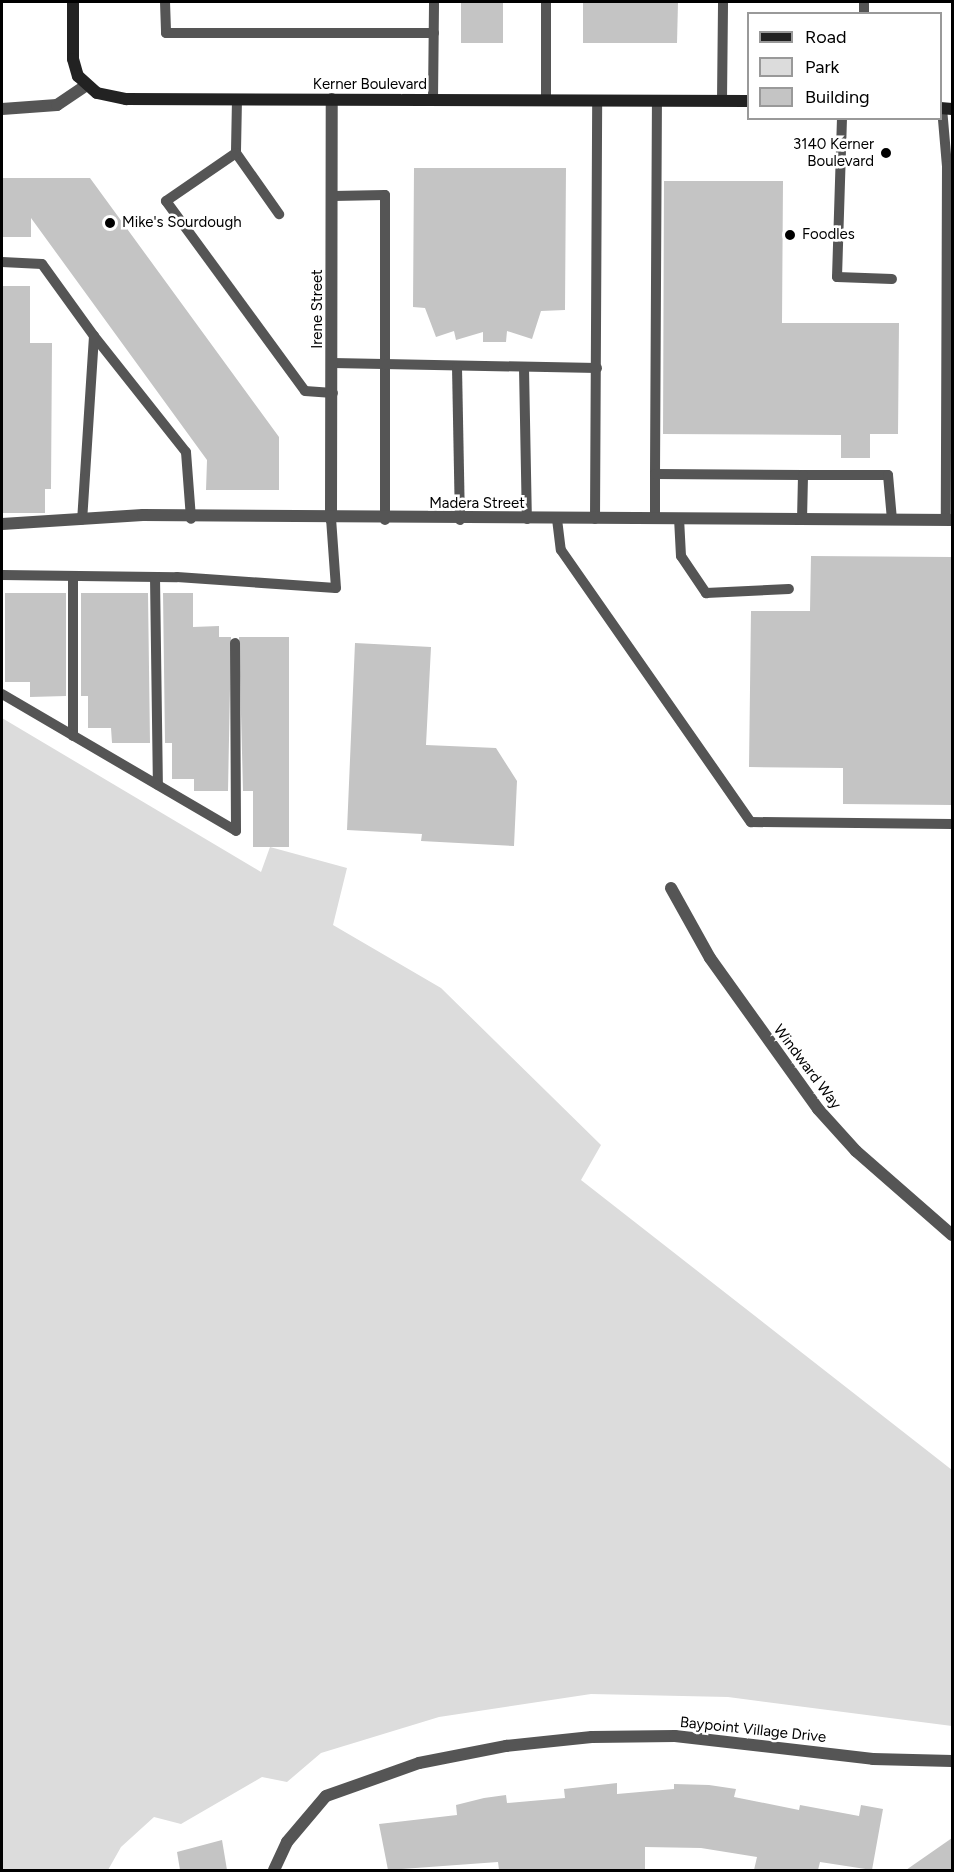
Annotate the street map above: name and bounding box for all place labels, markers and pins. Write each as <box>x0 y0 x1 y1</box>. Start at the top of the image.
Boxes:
place label: 3140 Kerner Boulevard <box>793 135 874 170</box>
marker: 3140 Kerner Boulevard <box>879 146 893 160</box>
place label: Mike's Sourdough <box>122 214 242 232</box>
marker: Mike's Sourdough <box>103 216 117 230</box>
place label: Foodles <box>802 226 855 244</box>
marker: Foodles <box>783 228 797 242</box>

